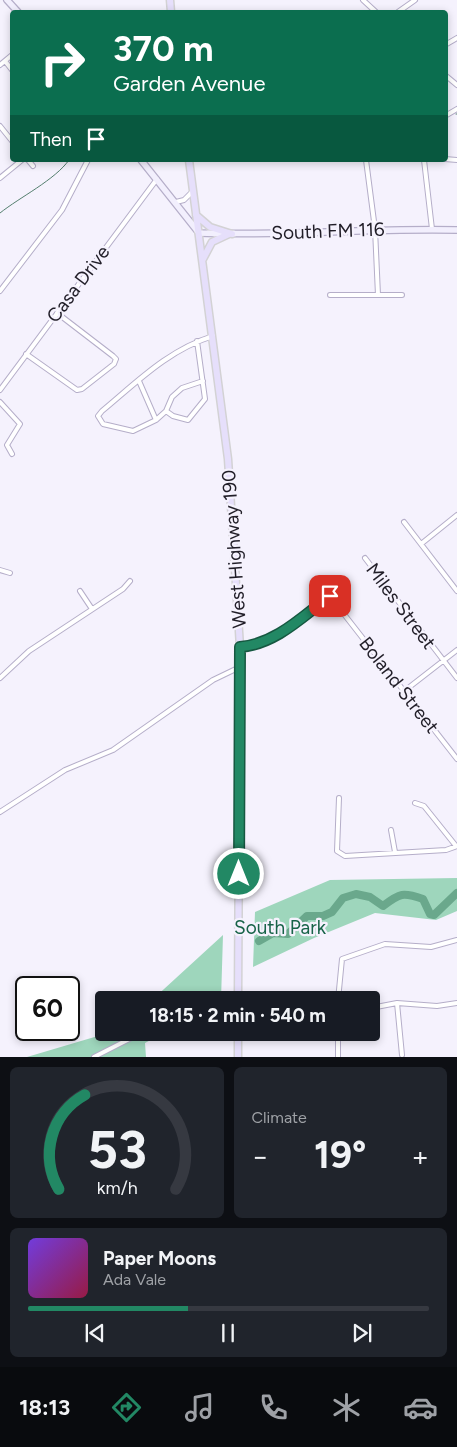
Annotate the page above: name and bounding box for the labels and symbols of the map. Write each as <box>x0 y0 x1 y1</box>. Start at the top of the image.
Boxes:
street label: South FM 116 <box>271 218 385 244</box>
street label: Casa Drive <box>42 241 114 327</box>
street label: West Highway 190 <box>217 469 251 629</box>
street label: Miles Street <box>361 558 441 654</box>
pin <box>309 575 351 617</box>
street label: Boland Street <box>354 632 444 738</box>
position arrow <box>212 847 264 899</box>
park label: South Park <box>234 916 327 939</box>
speed limit sign: 60 <box>15 976 80 1041</box>

